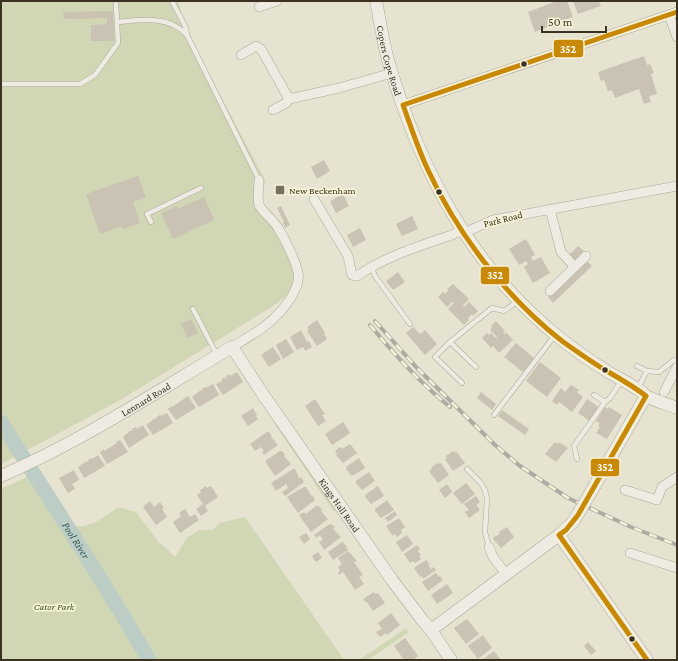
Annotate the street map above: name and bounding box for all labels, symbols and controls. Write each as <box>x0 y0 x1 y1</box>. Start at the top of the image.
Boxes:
scale bar <box>542 8 606 34</box>
text: 50 m <box>548 15 573 29</box>
street label: Copers Cope Road <box>375 24 405 98</box>
line badge: 352 <box>553 39 584 58</box>
text: 352 <box>560 43 576 55</box>
unlabelled marker <box>519 59 529 69</box>
marker: New Beckenham <box>274 184 286 196</box>
place label: New Beckenham <box>289 185 356 196</box>
unlabelled marker <box>434 187 444 197</box>
street label: Park Road <box>482 209 524 229</box>
line badge: 352 <box>480 266 510 285</box>
text: 352 <box>487 269 503 281</box>
unlabelled marker <box>600 365 610 375</box>
street label: Lennard Road <box>119 380 173 418</box>
line badge: 352 <box>590 458 620 477</box>
text: 352 <box>597 461 613 473</box>
street label: Kings Hall Road <box>317 476 363 535</box>
water label: Pool River <box>60 520 93 562</box>
park label: Cator Park <box>34 601 75 612</box>
unlabelled marker <box>627 634 637 644</box>

